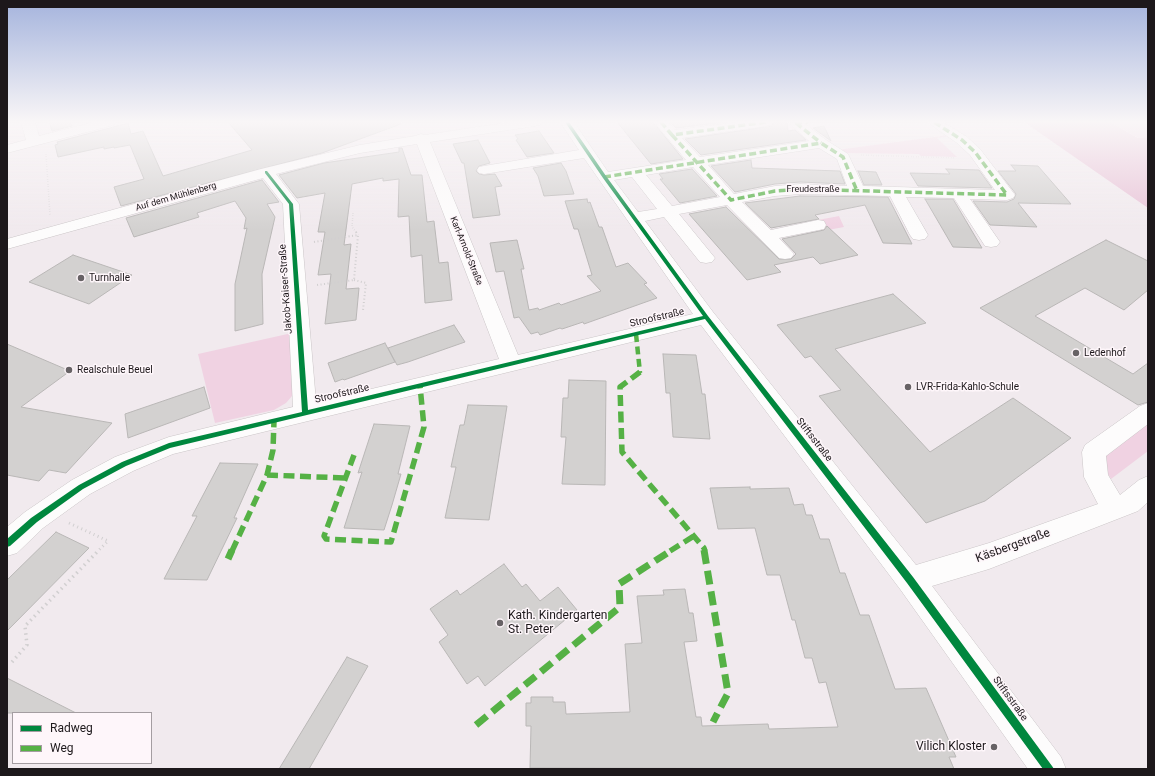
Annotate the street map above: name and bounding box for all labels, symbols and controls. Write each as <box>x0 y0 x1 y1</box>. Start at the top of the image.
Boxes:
street label: Auf dem Mühlenberg <box>134 180 218 214</box>
street label: Freudestraße <box>787 185 839 195</box>
street label: Karl-Arnold-Straße <box>447 215 485 287</box>
street label: Jakob-Kaiser-Straße <box>277 244 295 334</box>
place label: Turnhalle <box>89 272 130 284</box>
marker: Turnhalle <box>76 273 86 283</box>
street label: Stroofstraße <box>629 306 685 330</box>
place label: Ledenhof <box>1084 347 1126 359</box>
marker: Ledenhof <box>1071 348 1081 358</box>
place label: Realschule Beuel <box>77 364 153 376</box>
marker: Realschule Beuel <box>64 365 74 375</box>
place label: LVR-Frida-Kahlo-Schule <box>916 381 1019 393</box>
street label: Stroofstraße <box>314 382 370 406</box>
marker: LVR-Frida-Kahlo-Schule <box>903 382 913 392</box>
street label: Stiftsstraße <box>793 416 835 464</box>
street label: Käsbergstraße <box>974 526 1052 566</box>
place label: Kath. Kindergarten St. Peter <box>508 609 607 637</box>
marker: Kath. Kindergarten St. Peter <box>495 618 505 628</box>
street label: Stiftsstraße <box>990 674 1030 724</box>
legend <box>12 712 152 764</box>
text: Radweg <box>50 721 93 735</box>
place label: Vilich Kloster <box>916 740 986 754</box>
text: Weg <box>50 741 74 755</box>
marker: Vilich Kloster <box>989 742 999 752</box>

